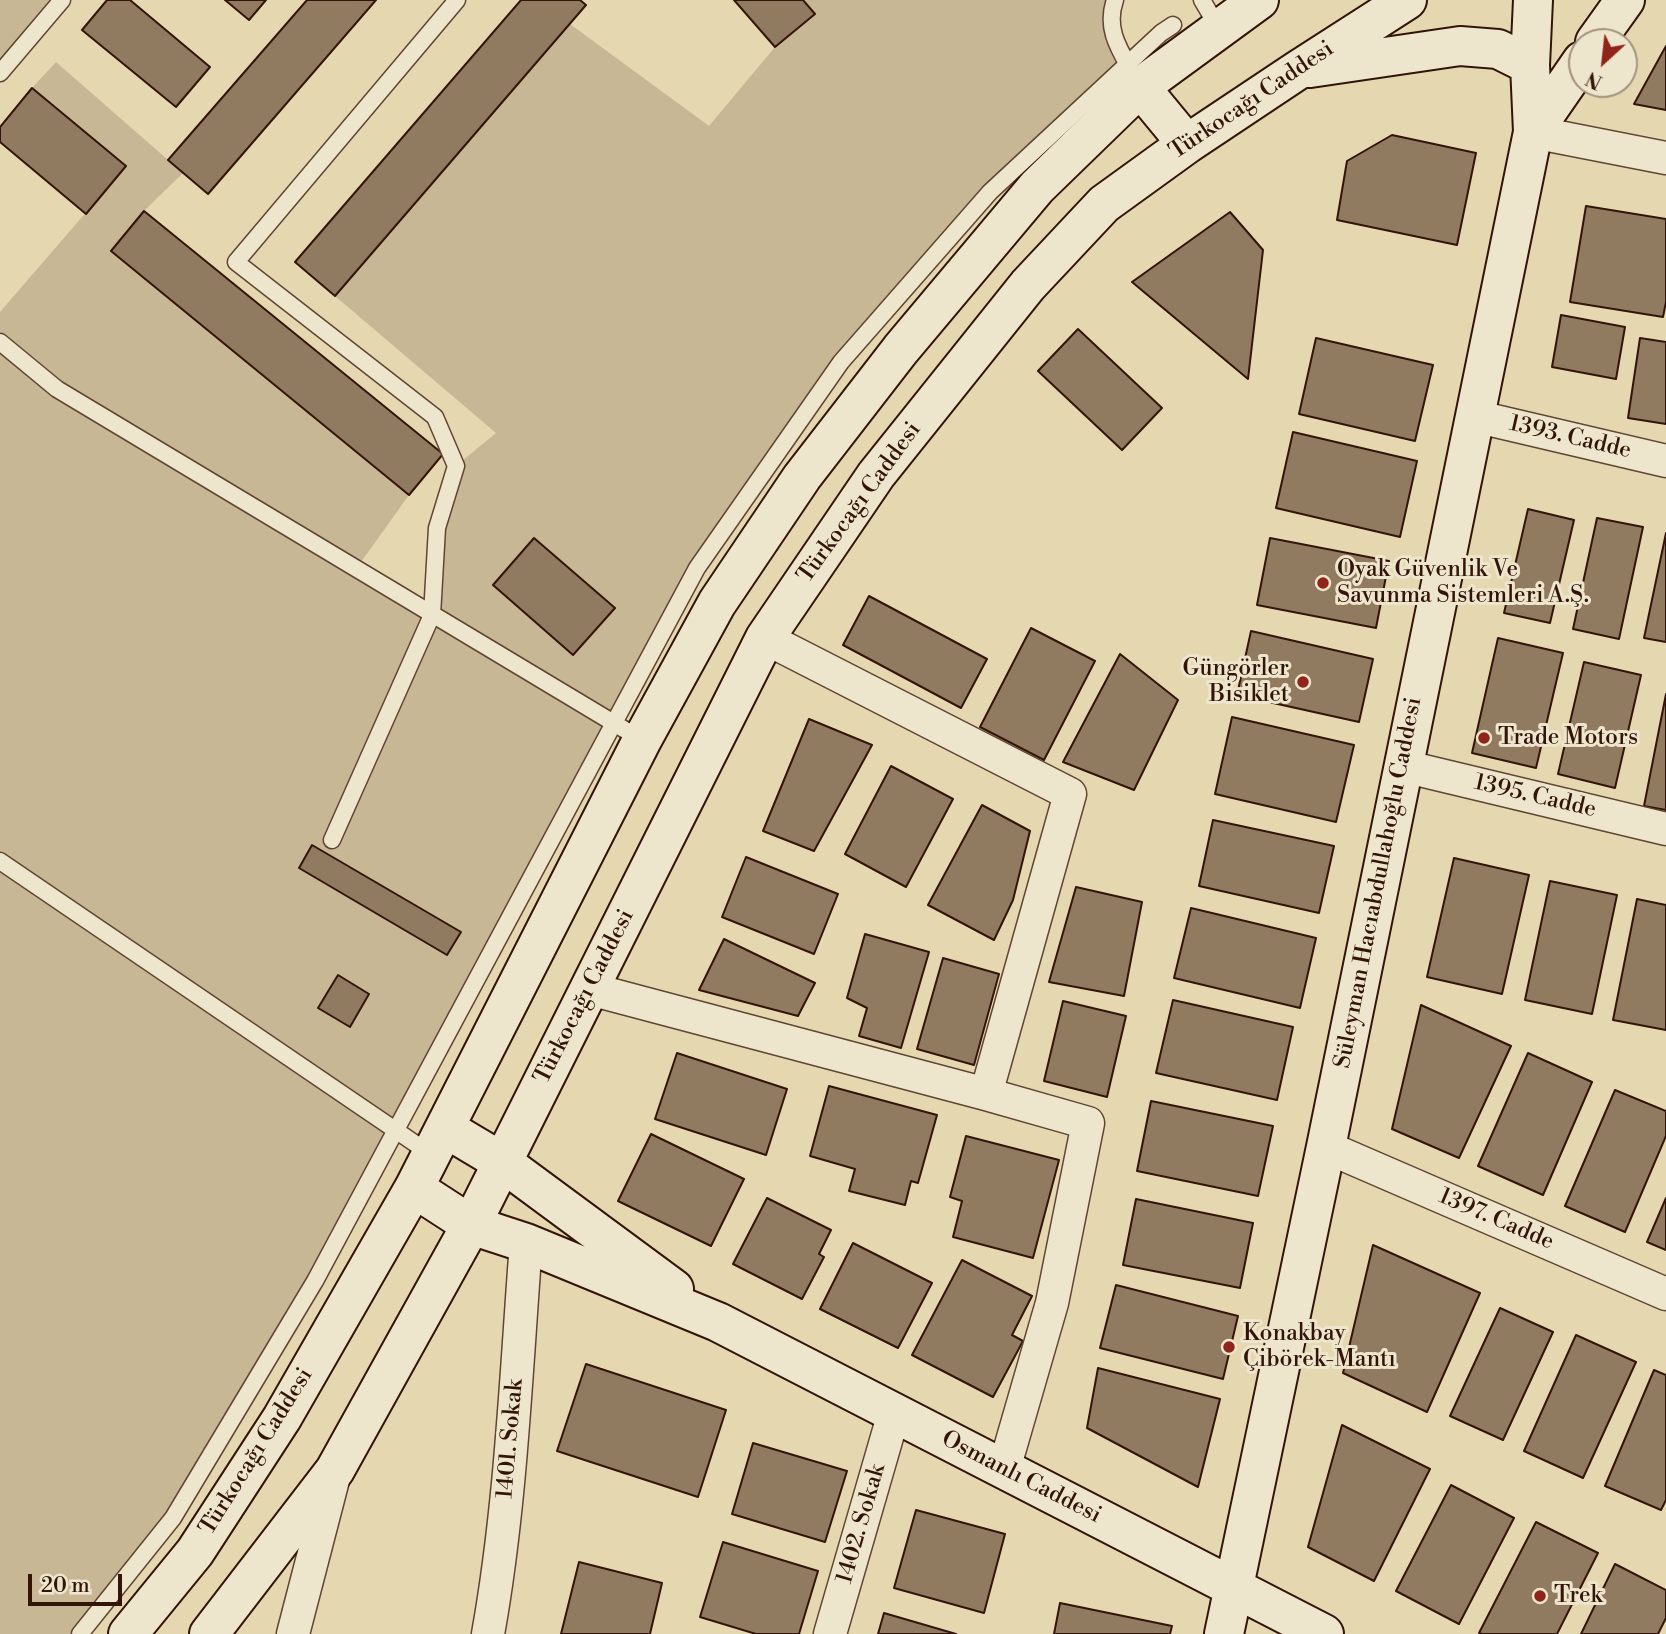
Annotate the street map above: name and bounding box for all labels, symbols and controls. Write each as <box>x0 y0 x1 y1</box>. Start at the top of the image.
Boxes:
north arrow <box>1568 28 1638 98</box>
street label: Türkocağı Caddesi <box>1165 36 1339 166</box>
text: N <box>1582 66 1607 94</box>
street label: 1393. Cadde <box>1506 411 1634 465</box>
street label: Türkocağı Caddesi <box>792 417 928 589</box>
place label: Oyak Güvenlik Ve Savunma Sistemleri A.Ş. <box>1337 556 1589 610</box>
marker: Oyak Güvenlik Ve Savunma Sistemleri A.Ş. <box>1315 575 1331 591</box>
place label: Güngörler Bisiklet <box>1182 655 1289 709</box>
marker: Güngörler Bisiklet <box>1295 674 1311 690</box>
street label: Süleyman Hacıabdullahoğlu Caddesi <box>1329 695 1429 1071</box>
place label: Trade Motors <box>1498 724 1638 752</box>
marker: Trade Motors <box>1476 730 1492 746</box>
street label: 1395. Cadde <box>1471 770 1599 824</box>
street label: Türkocağı Caddesi <box>529 905 641 1089</box>
street label: 1397. Cadde <box>1434 1183 1558 1257</box>
place label: Konakbay Çibörek-Mantı <box>1243 1320 1396 1374</box>
marker: Konakbay Çibörek-Mantı <box>1221 1339 1237 1355</box>
street label: Türkocağı Caddesi <box>194 1363 320 1541</box>
street label: 1401. Sokak <box>492 1378 530 1500</box>
street label: Osmanlı Caddesi <box>937 1426 1105 1530</box>
street label: 1402. Sokak <box>832 1461 892 1587</box>
scale bar <box>32 1560 126 1604</box>
text: 20 m <box>41 1573 90 1599</box>
place label: Trek <box>1554 1582 1603 1610</box>
marker: Trek <box>1532 1588 1548 1604</box>

